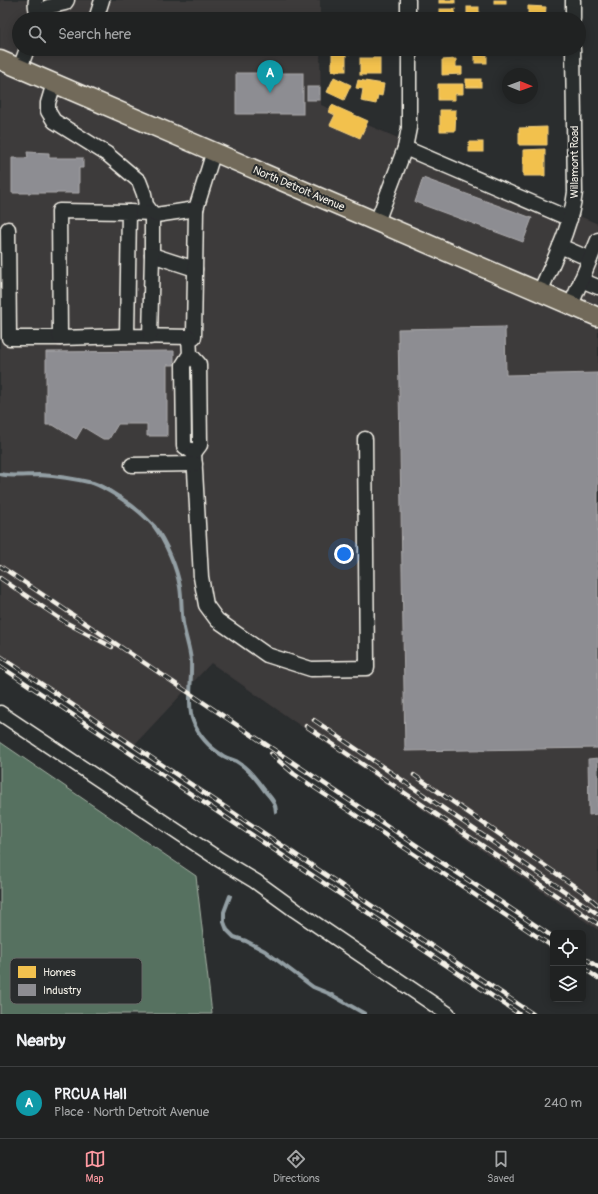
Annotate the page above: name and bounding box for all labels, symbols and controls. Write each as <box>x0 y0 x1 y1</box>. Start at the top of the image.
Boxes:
search box <box>12 12 586 56</box>
icon: search <box>26 23 48 45</box>
text: Search here <box>58 25 131 44</box>
pin: A <box>257 60 283 93</box>
north arrow <box>502 68 538 104</box>
street label: Willamont Road <box>568 126 581 199</box>
street label: North Detroit Avenue <box>251 163 347 214</box>
your location <box>334 544 354 564</box>
map controls <box>550 930 586 1002</box>
button: locate <box>550 930 586 966</box>
legend <box>10 958 142 1004</box>
text: Homes <box>43 966 76 979</box>
button: layers <box>550 966 586 1002</box>
text: Industry <box>43 984 82 997</box>
text: Nearby <box>16 1030 65 1051</box>
text: PRCUA Hall <box>54 1085 127 1104</box>
text: A <box>25 1095 33 1111</box>
text: 240 m <box>544 1095 582 1111</box>
text: Place · North Detroit Avenue <box>54 1104 209 1120</box>
tab: Map <box>84 1148 106 1185</box>
tab: Directions <box>273 1148 320 1185</box>
tab: Saved <box>487 1148 514 1185</box>

